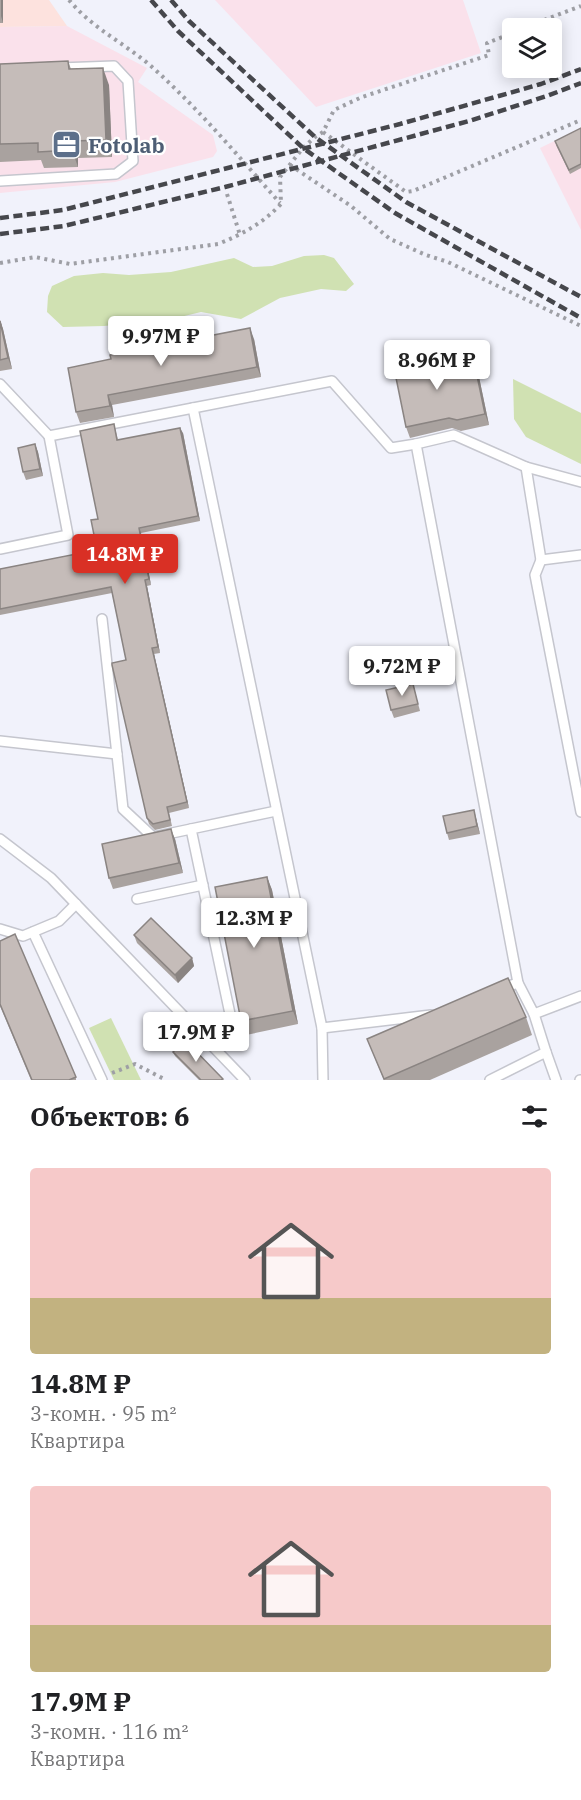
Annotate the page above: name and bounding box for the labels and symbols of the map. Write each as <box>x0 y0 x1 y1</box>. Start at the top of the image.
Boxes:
office icon: Fotolab <box>51 129 83 161</box>
place label: Fotolab <box>88 131 165 159</box>
pin: 9.97M ₽ <box>106 316 216 367</box>
pin: 8.96M ₽ <box>382 340 492 391</box>
pin: 14.8M ₽ <box>70 534 180 585</box>
pin: 9.72M ₽ <box>347 646 457 697</box>
pin: 12.3M ₽ <box>199 898 309 949</box>
pin: 17.9M ₽ <box>141 1012 251 1063</box>

